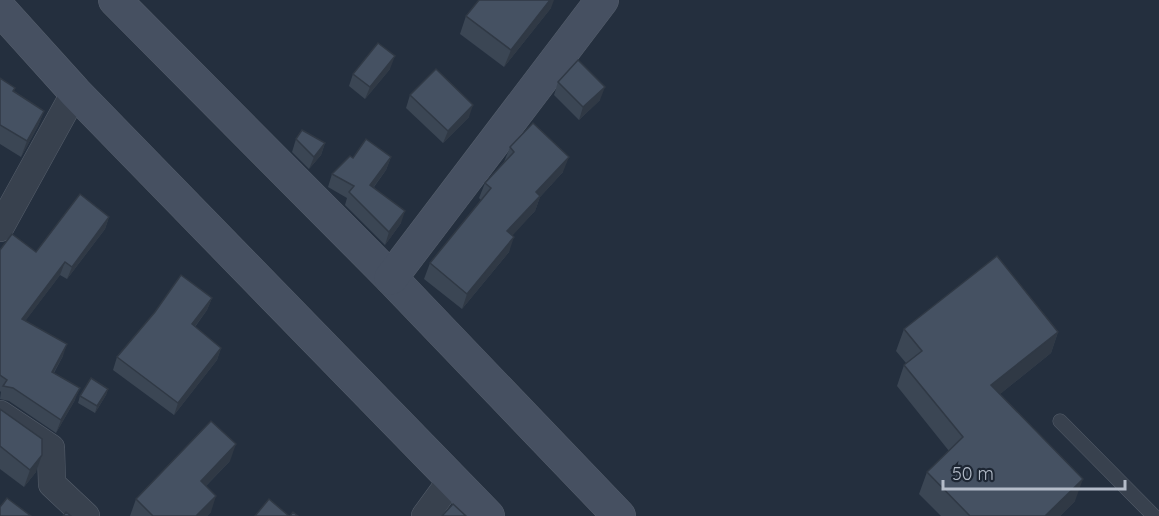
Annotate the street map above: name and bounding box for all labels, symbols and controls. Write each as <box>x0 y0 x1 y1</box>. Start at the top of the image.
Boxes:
scale bar <box>943 453 1124 491</box>
text: 50 m <box>952 462 994 485</box>

